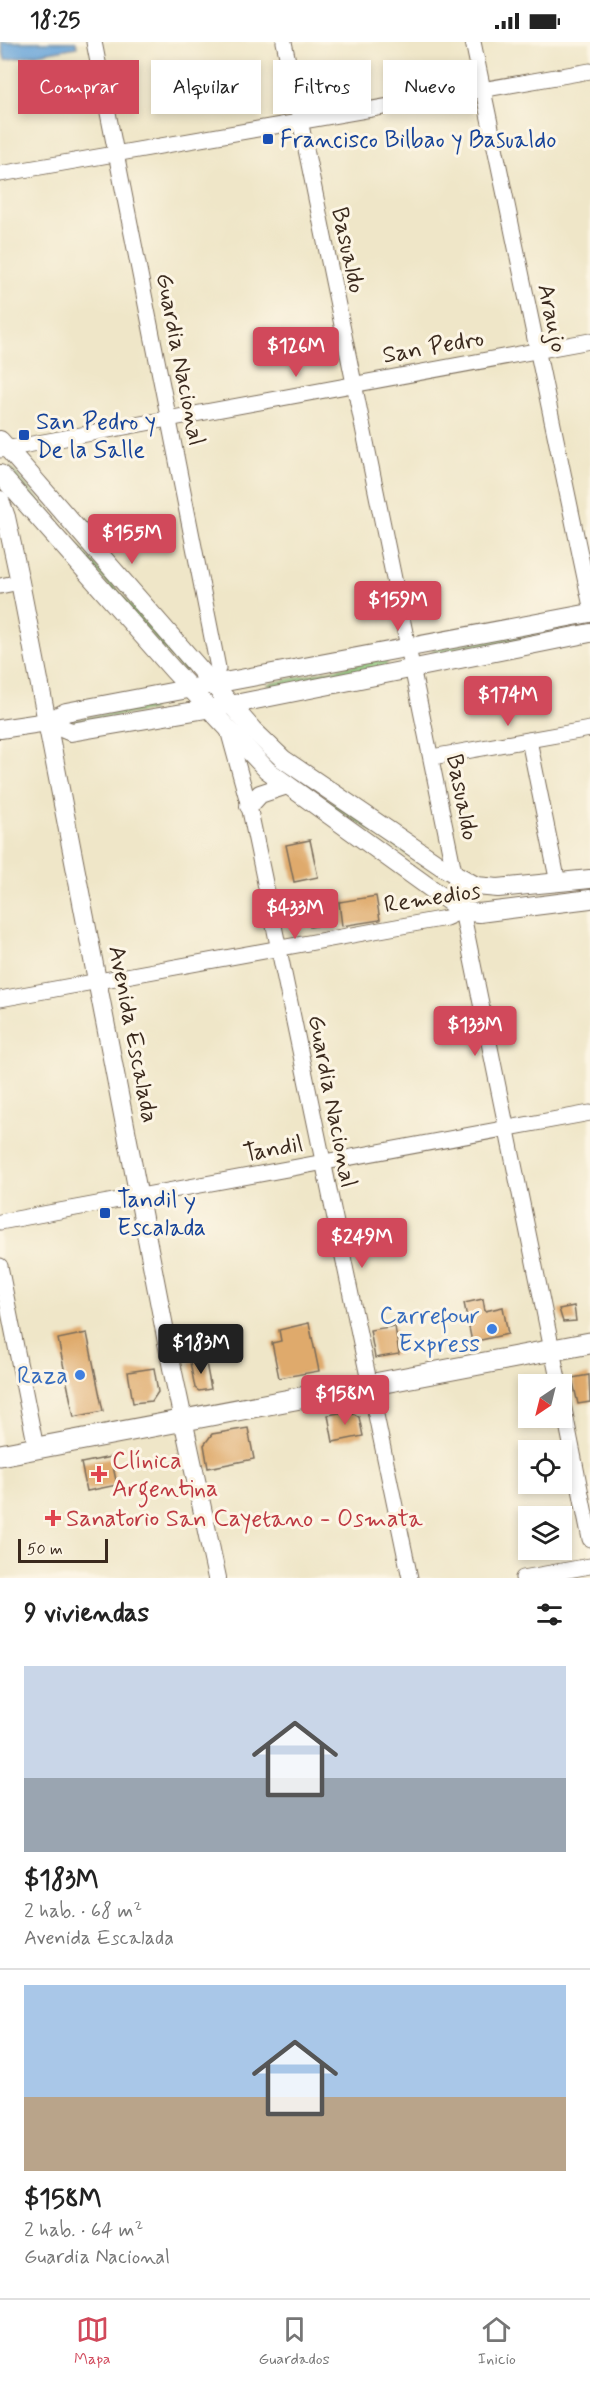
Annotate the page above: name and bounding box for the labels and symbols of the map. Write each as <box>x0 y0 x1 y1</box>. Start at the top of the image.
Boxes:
place label: Francisco Bilbao y Basualdo <box>280 125 556 156</box>
marker: Francisco Bilbao y Basualdo <box>261 132 275 146</box>
street label: Basualdo <box>323 205 372 296</box>
street label: Guardia Nacional <box>148 270 211 448</box>
street label: Araujo <box>529 281 574 355</box>
street label: San Pedro <box>380 323 486 372</box>
pin: $126M <box>254 327 338 378</box>
place label: San Pedro y De la Salle <box>36 407 156 466</box>
marker: San Pedro y De la Salle <box>17 428 31 442</box>
pin: $155M <box>90 514 174 565</box>
pin: $159M <box>356 581 440 632</box>
pin: $174M <box>466 676 550 727</box>
street label: Basualdo <box>438 752 485 843</box>
street label: Remedios <box>382 875 483 921</box>
pin: $433M <box>253 889 337 940</box>
street label: Avenida Escalada <box>100 943 165 1126</box>
pin: $133M <box>433 1006 517 1057</box>
street label: Guardia Nacional <box>300 1012 363 1190</box>
street label: Tandil <box>241 1129 306 1170</box>
place label: Tandil y Escalada <box>117 1185 206 1244</box>
marker: Tandil y Escalada <box>98 1206 112 1220</box>
pin: $249M <box>320 1218 404 1269</box>
place label: Carrefour Express <box>379 1301 480 1360</box>
marker: Carrefour Express <box>485 1322 499 1336</box>
pin: $183M <box>159 1324 243 1375</box>
place label: Raza <box>17 1361 68 1392</box>
marker: Raza <box>73 1368 87 1382</box>
north arrow <box>518 1374 572 1428</box>
pin: $158M <box>303 1375 387 1426</box>
place label: Clínica Argentina <box>112 1446 218 1508</box>
marker: Clínica Argentina <box>90 1465 108 1483</box>
place label: Sanatorio San Cayetano - Osmata <box>66 1504 423 1535</box>
marker: Sanatorio San Cayetano - Osmata <box>44 1509 62 1527</box>
scale bar <box>18 1536 108 1564</box>

